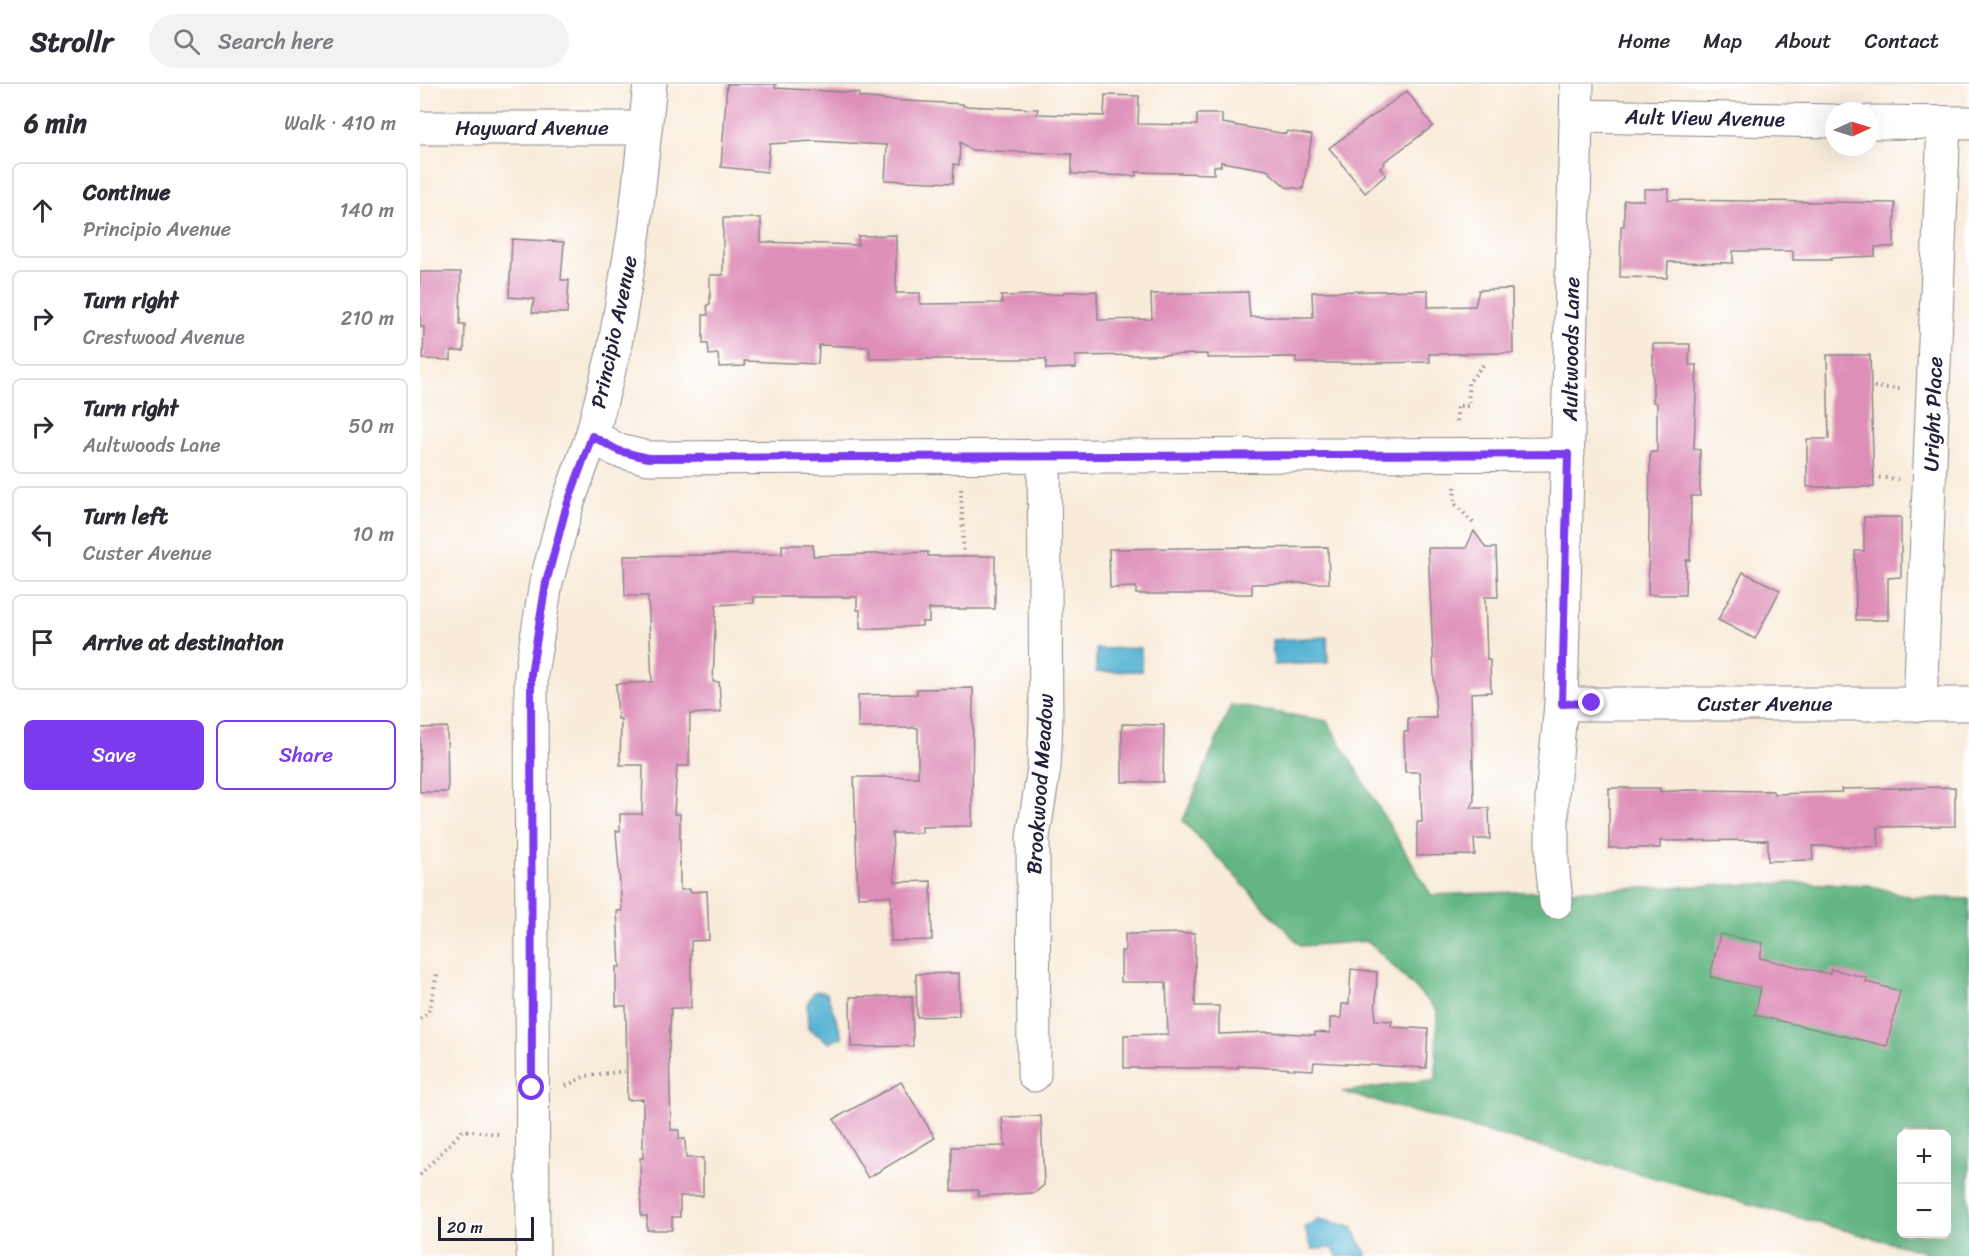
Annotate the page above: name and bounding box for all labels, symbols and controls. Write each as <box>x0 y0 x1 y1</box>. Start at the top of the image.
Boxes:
search box <box>149 14 569 68</box>
text: Strollr <box>30 17 113 66</box>
text: Search here <box>218 22 334 61</box>
text: Home <box>1618 22 1670 60</box>
text: Map <box>1703 22 1742 60</box>
text: About <box>1775 22 1832 60</box>
text: Contact <box>1865 22 1939 60</box>
icon: search <box>170 25 203 58</box>
street label: Ault View Avenue <box>1624 98 1785 138</box>
text: 6 min <box>24 100 87 146</box>
north arrow <box>1825 102 1879 156</box>
text: Walk · 410 m <box>284 106 396 141</box>
street label: Hayward Avenue <box>455 109 609 147</box>
text: Continue <box>83 173 171 212</box>
text: 140 m <box>340 193 394 228</box>
icon: ahead <box>26 194 59 227</box>
text: Principio Avenue <box>83 212 231 247</box>
street label: Principio Avenue <box>579 252 649 412</box>
street label: Aultwoods Lane <box>1551 276 1591 423</box>
text: Turn right <box>83 281 178 320</box>
text: 210 m <box>341 301 394 336</box>
icon: right <box>26 302 59 335</box>
text: Crestwood Avenue <box>83 320 245 355</box>
street label: Uright Place <box>1912 356 1954 472</box>
text: Turn right <box>83 389 178 428</box>
text: 50 m <box>349 409 394 444</box>
icon: right <box>26 410 59 443</box>
text: Aultwoods Lane <box>83 428 221 463</box>
text: Turn left <box>83 497 168 536</box>
text: 10 m <box>352 517 394 552</box>
icon: left <box>26 518 59 551</box>
text: Custer Avenue <box>83 536 212 571</box>
text: Arrive at destination <box>83 623 284 662</box>
icon: arrive <box>26 626 59 659</box>
street label: Custer Avenue <box>1697 685 1833 723</box>
route end <box>1578 689 1604 715</box>
street label: Brookwood Meadow <box>1015 692 1065 876</box>
button: Save <box>24 720 204 790</box>
button: Share <box>216 720 396 790</box>
route start <box>518 1074 544 1100</box>
map controls <box>1897 1130 1951 1238</box>
button: + <box>1897 1130 1951 1184</box>
button: − <box>1897 1184 1951 1238</box>
text: 20 m <box>447 1213 483 1242</box>
scale bar <box>438 1214 534 1242</box>

